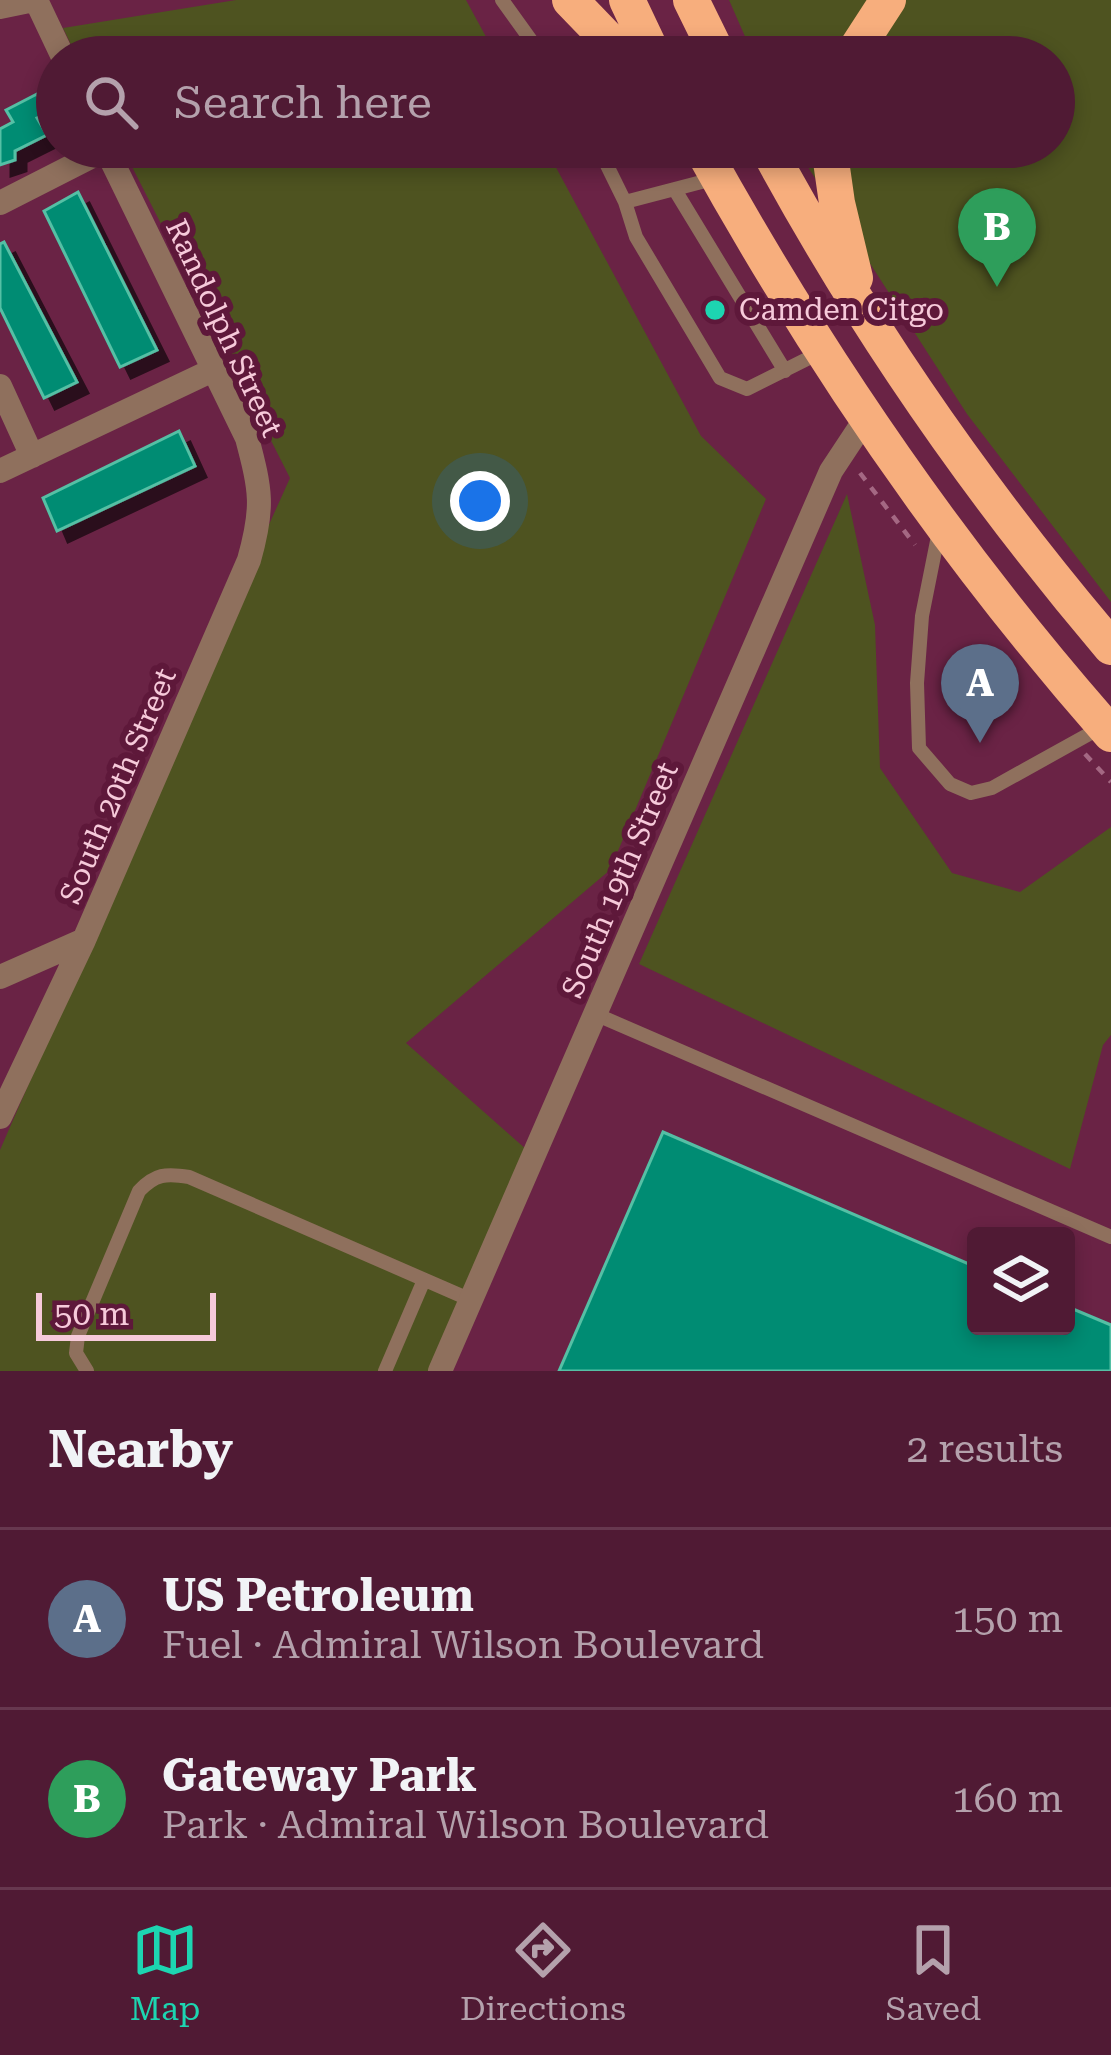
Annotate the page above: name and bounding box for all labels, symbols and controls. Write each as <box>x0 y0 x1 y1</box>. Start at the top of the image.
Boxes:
search box <box>36 36 1075 168</box>
icon: search <box>78 69 144 135</box>
text: Search here <box>174 76 432 129</box>
pin: B <box>958 188 1036 287</box>
street label: Randolph Street <box>159 214 290 442</box>
place label: Camden Citgo <box>739 292 944 327</box>
marker: Camden Citgo <box>702 297 728 323</box>
your location <box>450 471 510 531</box>
pin: A <box>941 644 1019 743</box>
street label: South 20th Street <box>52 663 183 909</box>
street label: South 19th Street <box>554 757 685 1003</box>
map controls <box>967 1227 1075 1335</box>
button: layers <box>967 1227 1075 1335</box>
scale bar <box>36 1287 216 1340</box>
text: 50 m <box>54 1294 129 1333</box>
text: Nearby <box>48 1420 233 1479</box>
text: 2 results <box>906 1426 1063 1472</box>
text: US Petroleum <box>162 1569 474 1622</box>
text: A <box>73 1596 101 1642</box>
text: 150 m <box>952 1596 1063 1642</box>
text: Fuel · Admiral Wilson Boulevard <box>162 1622 764 1668</box>
text: Gateway Park <box>162 1749 477 1802</box>
text: B <box>73 1776 101 1822</box>
text: 160 m <box>952 1776 1063 1822</box>
text: Park · Admiral Wilson Boulevard <box>162 1802 769 1848</box>
tab: Map <box>130 1917 200 2028</box>
tab: Directions <box>460 1917 626 2028</box>
tab: Saved <box>886 1917 981 2028</box>

